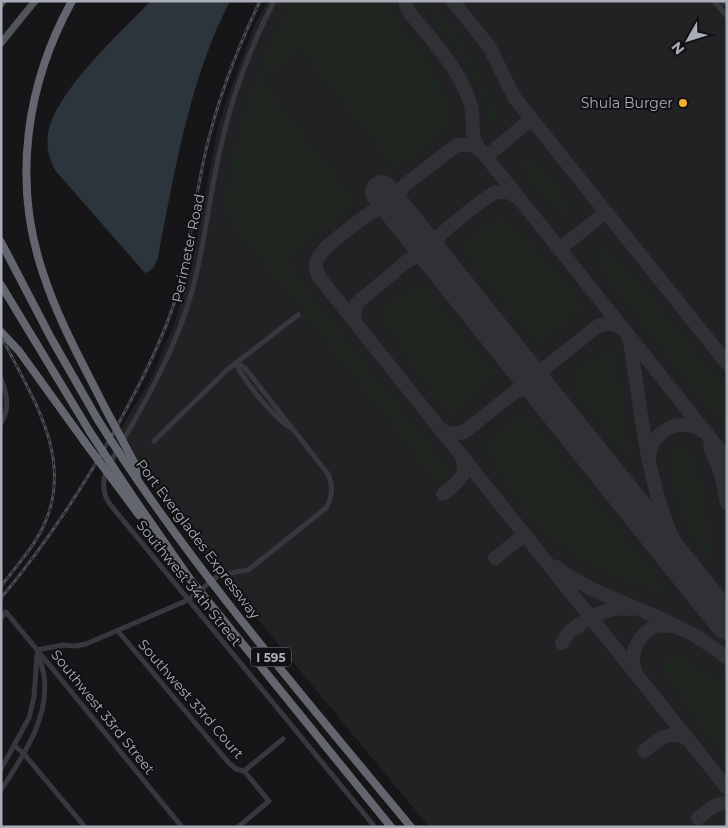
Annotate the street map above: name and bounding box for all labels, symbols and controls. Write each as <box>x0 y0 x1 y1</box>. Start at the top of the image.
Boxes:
north arrow <box>663 15 713 65</box>
text: N <box>667 38 688 58</box>
place label: Shula Burger <box>581 94 673 112</box>
marker: Shula Burger <box>677 97 689 109</box>
street label: Perimeter Road <box>168 192 208 304</box>
street label: Port Everglades Expressway <box>132 456 264 623</box>
street label: Southwest 34th Street <box>133 516 246 650</box>
street label: Southwest 33rd Court <box>134 636 248 763</box>
street label: Southwest 33rd Street <box>47 646 159 778</box>
road number: I 595 <box>251 648 291 666</box>

